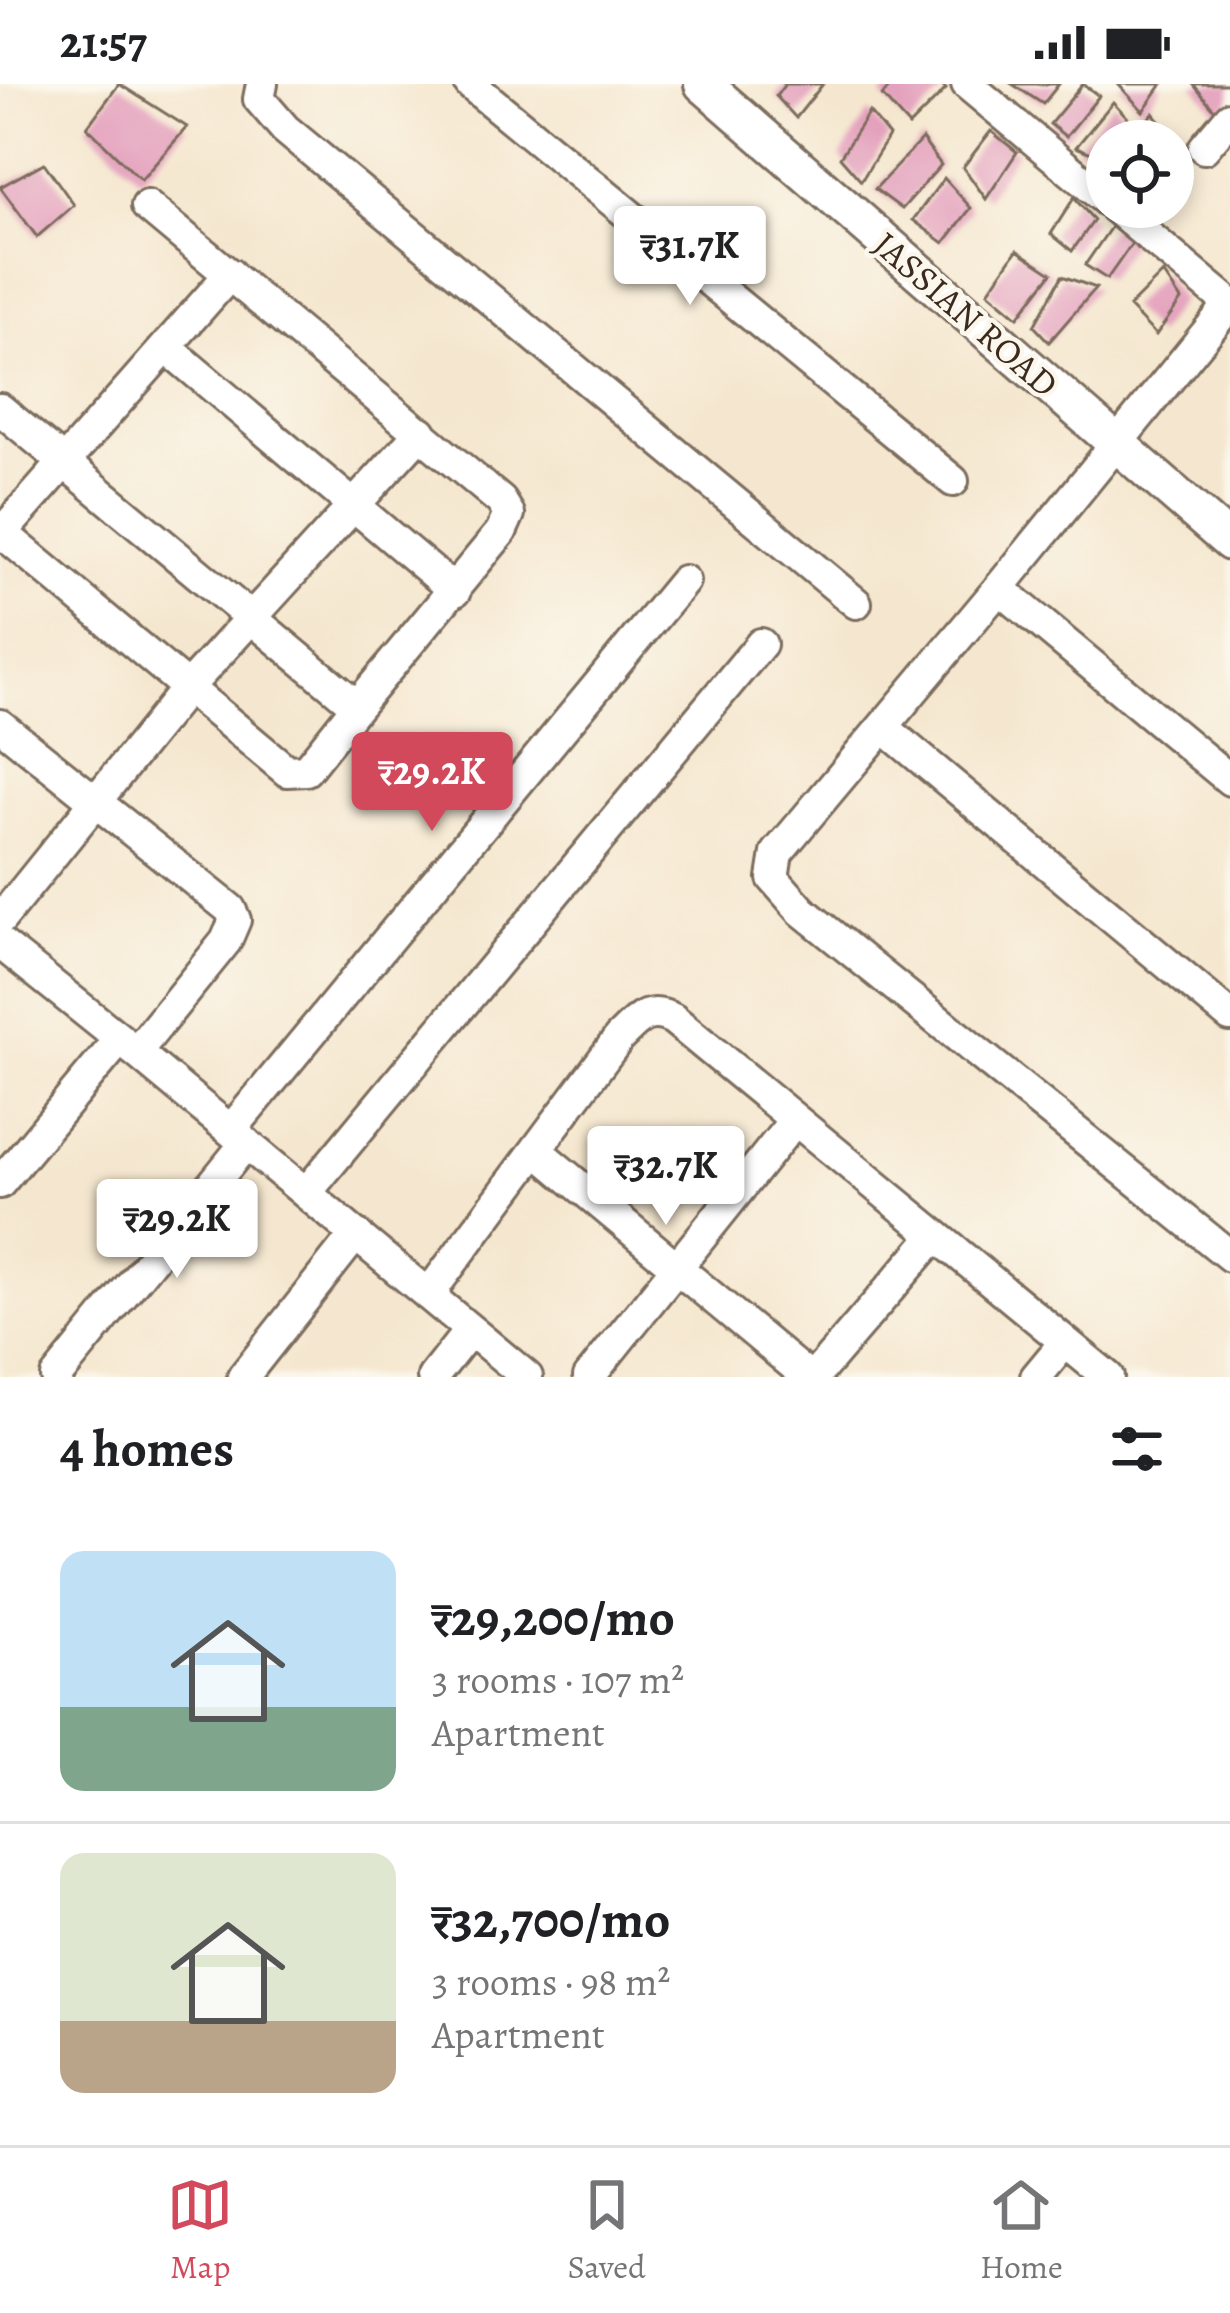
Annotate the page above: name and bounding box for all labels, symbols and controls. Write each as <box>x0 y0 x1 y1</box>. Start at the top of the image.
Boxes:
text: 21:57 <box>60 11 147 73</box>
map controls <box>1086 120 1194 228</box>
button: locate <box>1086 120 1194 228</box>
pin: ₹31.7K <box>592 206 788 308</box>
text: ₹31.7K <box>641 218 739 271</box>
street label: JASSIAN ROAD <box>863 220 1069 408</box>
pin: ₹29.2K <box>334 732 530 834</box>
text: ₹29.2K <box>379 744 485 797</box>
pin: ₹32.7K <box>568 1126 764 1228</box>
text: ₹32.7K <box>614 1138 718 1191</box>
pin: ₹29.2K <box>79 1179 275 1281</box>
text: ₹29.2K <box>124 1191 230 1244</box>
text: 4 homes <box>60 1414 234 1484</box>
icon: filters <box>1104 1416 1170 1482</box>
text: ₹29,200/mo <box>432 1583 675 1653</box>
icon: home <box>156 1599 300 1743</box>
text: 3 rooms · 107 m² <box>432 1653 684 1706</box>
text: Apartment <box>432 1706 605 1759</box>
text: ₹32,700/mo <box>432 1885 670 1955</box>
icon: home <box>156 1901 300 2045</box>
text: 3 rooms · 98 m² <box>432 1955 670 2008</box>
text: Apartment <box>432 2008 605 2061</box>
tab: Map <box>167 2172 233 2289</box>
tab: Saved <box>567 2172 646 2289</box>
tab: Home <box>980 2172 1063 2289</box>

